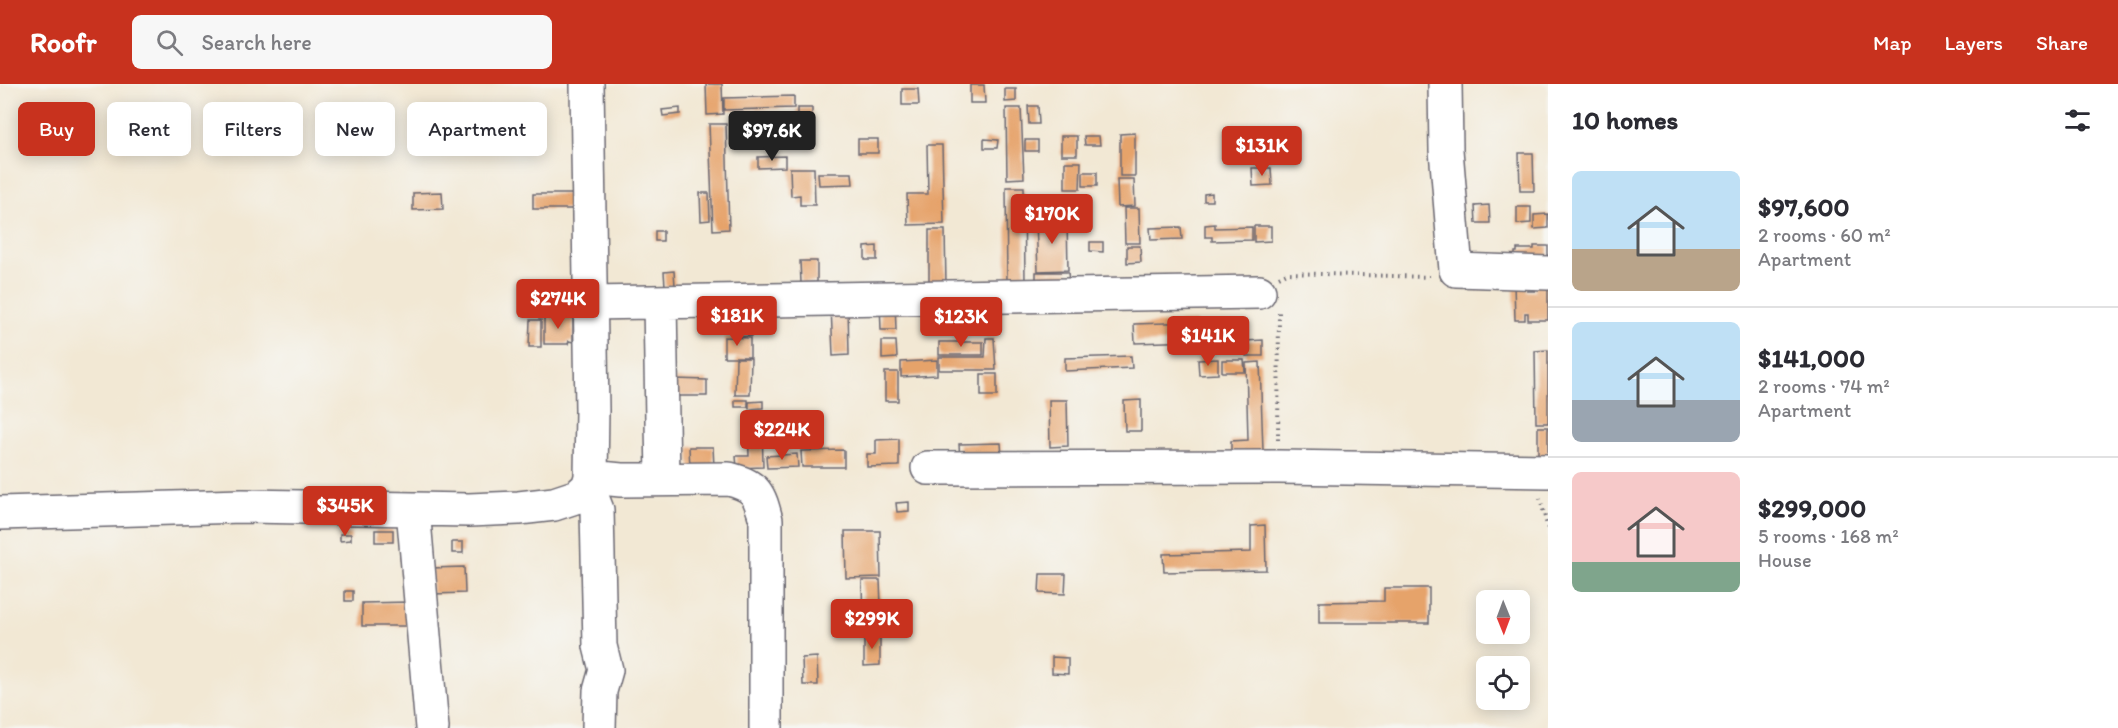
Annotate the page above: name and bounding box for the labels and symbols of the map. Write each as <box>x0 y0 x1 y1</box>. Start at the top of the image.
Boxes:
pin: $97.6K <box>723 111 821 162</box>
pin: $131K <box>1220 126 1304 177</box>
pin: $170K <box>1010 194 1094 245</box>
pin: $274K <box>516 279 600 330</box>
pin: $181K <box>695 296 779 347</box>
pin: $123K <box>919 297 1003 348</box>
pin: $141K <box>1166 316 1250 367</box>
pin: $224K <box>740 410 824 461</box>
pin: $345K <box>303 486 387 537</box>
north arrow <box>1476 590 1530 644</box>
pin: $299K <box>830 599 914 650</box>

